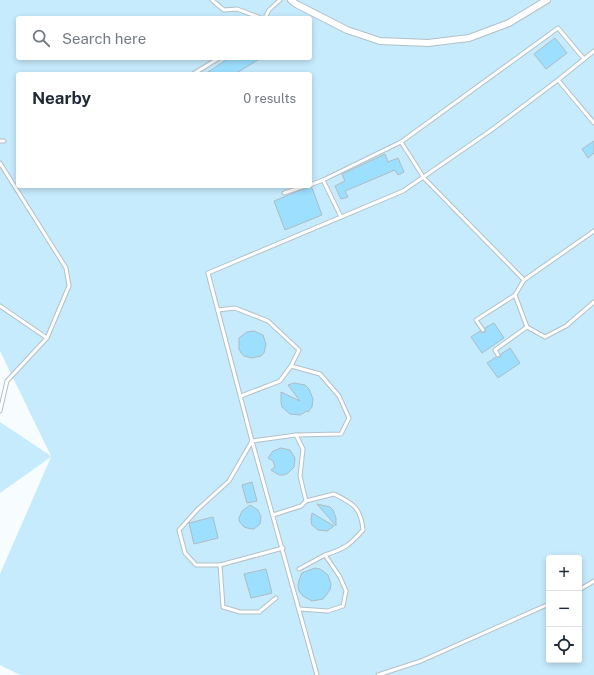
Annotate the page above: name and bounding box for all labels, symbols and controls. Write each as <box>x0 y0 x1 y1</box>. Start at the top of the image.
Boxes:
search box <box>16 16 312 60</box>
icon: search <box>30 27 52 49</box>
text: Search here <box>62 30 146 47</box>
text: Nearby <box>32 88 91 108</box>
text: 0 results <box>243 91 296 106</box>
map controls <box>546 555 582 663</box>
button: + <box>546 555 582 591</box>
button: − <box>546 591 582 627</box>
button: locate <box>546 627 582 663</box>

